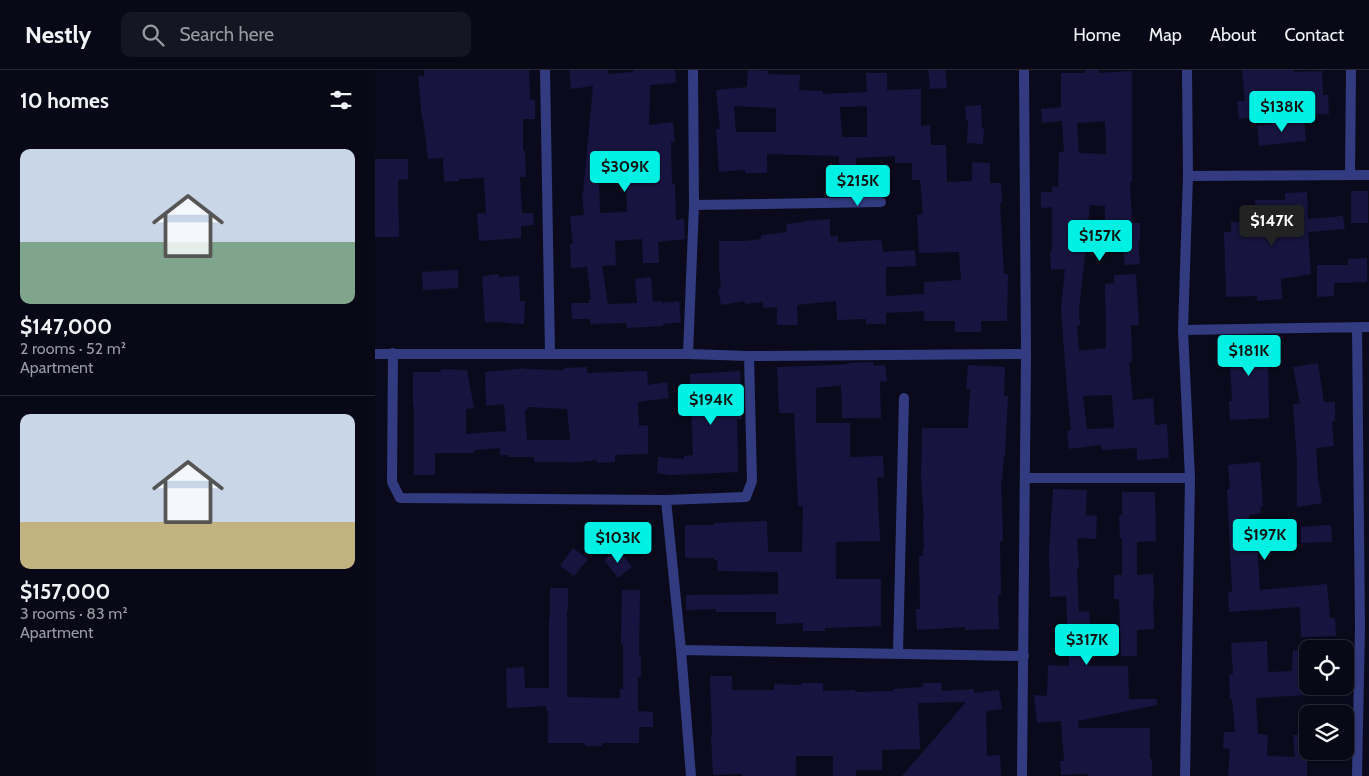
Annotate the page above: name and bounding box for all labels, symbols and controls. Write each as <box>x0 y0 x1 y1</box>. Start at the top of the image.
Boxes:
search box <box>121 12 471 57</box>
text: Nestly <box>25 20 91 49</box>
icon: search <box>139 21 167 49</box>
text: Search here <box>179 23 274 46</box>
text: Home <box>1073 24 1121 46</box>
text: Map <box>1149 24 1182 46</box>
text: About <box>1210 24 1256 46</box>
text: Contact <box>1284 24 1344 46</box>
icon: filters <box>327 86 355 114</box>
text: 10 homes <box>20 88 109 113</box>
pin: $138K <box>1247 90 1317 133</box>
text: $138K <box>1260 97 1304 116</box>
pin: $309K <box>590 150 660 193</box>
text: $309K <box>601 157 649 176</box>
pin: $215K <box>823 164 893 207</box>
text: $215K <box>837 171 879 190</box>
icon: home <box>143 181 233 271</box>
pin: $147K <box>1237 204 1307 247</box>
text: $147K <box>1250 211 1294 230</box>
pin: $157K <box>1065 220 1135 262</box>
text: $157K <box>1079 226 1121 245</box>
text: $147,000 <box>20 314 112 339</box>
pin: $181K <box>1214 334 1284 377</box>
text: 2 rooms · 52 m² <box>20 339 126 358</box>
text: $181K <box>1229 341 1269 360</box>
text: Apartment <box>20 358 93 377</box>
pin: $194K <box>676 384 746 426</box>
text: $194K <box>689 390 733 409</box>
icon: home <box>143 447 233 537</box>
pin: $197K <box>1230 518 1300 561</box>
pin: $103K <box>583 522 653 564</box>
text: $197K <box>1244 525 1286 544</box>
text: $103K <box>595 528 641 547</box>
text: $157,000 <box>20 579 110 604</box>
text: 3 rooms · 83 m² <box>20 604 128 623</box>
text: Apartment <box>20 623 93 642</box>
pin: $317K <box>1052 624 1122 666</box>
text: $317K <box>1066 630 1108 649</box>
map controls <box>1299 640 1354 760</box>
button: locate <box>1299 640 1354 695</box>
button: layers <box>1299 705 1354 760</box>

